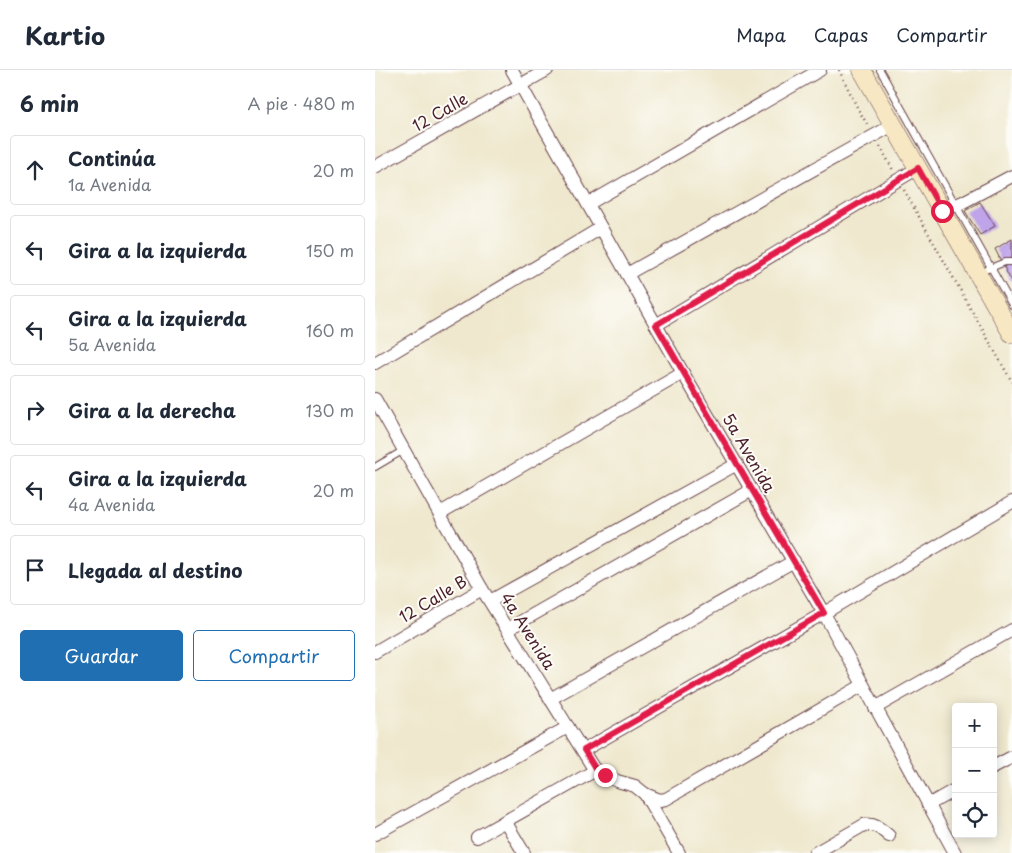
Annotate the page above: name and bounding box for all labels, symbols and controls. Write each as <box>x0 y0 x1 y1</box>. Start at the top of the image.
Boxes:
text: Kartio <box>25 17 105 53</box>
text: Mapa <box>736 21 786 48</box>
text: Capas <box>814 21 868 48</box>
text: Compartir <box>896 21 987 48</box>
street label: 12 Calle <box>407 86 472 137</box>
text: 6 min <box>20 87 79 119</box>
text: A pie · 480 m <box>247 91 355 115</box>
text: Continúa <box>68 144 156 172</box>
icon: ahead <box>21 156 49 184</box>
text: 20 m <box>313 158 354 182</box>
text: 1a Avenida <box>68 172 151 196</box>
route start <box>931 200 954 223</box>
icon: left <box>21 236 49 264</box>
text: Gira a la izquierda <box>68 236 247 264</box>
text: 150 m <box>306 238 354 262</box>
text: Gira a la izquierda <box>68 304 247 332</box>
icon: left <box>21 316 49 344</box>
text: 160 m <box>306 318 354 342</box>
text: 5a Avenida <box>68 332 156 356</box>
icon: right <box>21 396 49 424</box>
text: Gira a la derecha <box>68 396 236 424</box>
text: 130 m <box>306 398 354 422</box>
street label: 5a Avenida <box>718 408 782 497</box>
text: Gira a la izquierda <box>68 464 247 492</box>
icon: left <box>21 476 49 504</box>
text: 20 m <box>313 478 354 502</box>
text: 4a Avenida <box>68 492 155 516</box>
icon: arrive <box>21 556 49 584</box>
text: Llegada al destino <box>68 556 242 584</box>
street label: 12 Calle B <box>394 568 471 628</box>
street label: 4a Avenida <box>496 587 562 674</box>
button: Guardar <box>20 630 183 681</box>
button: Compartir <box>193 630 355 681</box>
map controls <box>952 703 997 838</box>
button: + <box>952 703 997 748</box>
button: − <box>952 748 997 793</box>
route end <box>594 764 617 787</box>
button: locate <box>952 793 997 838</box>

